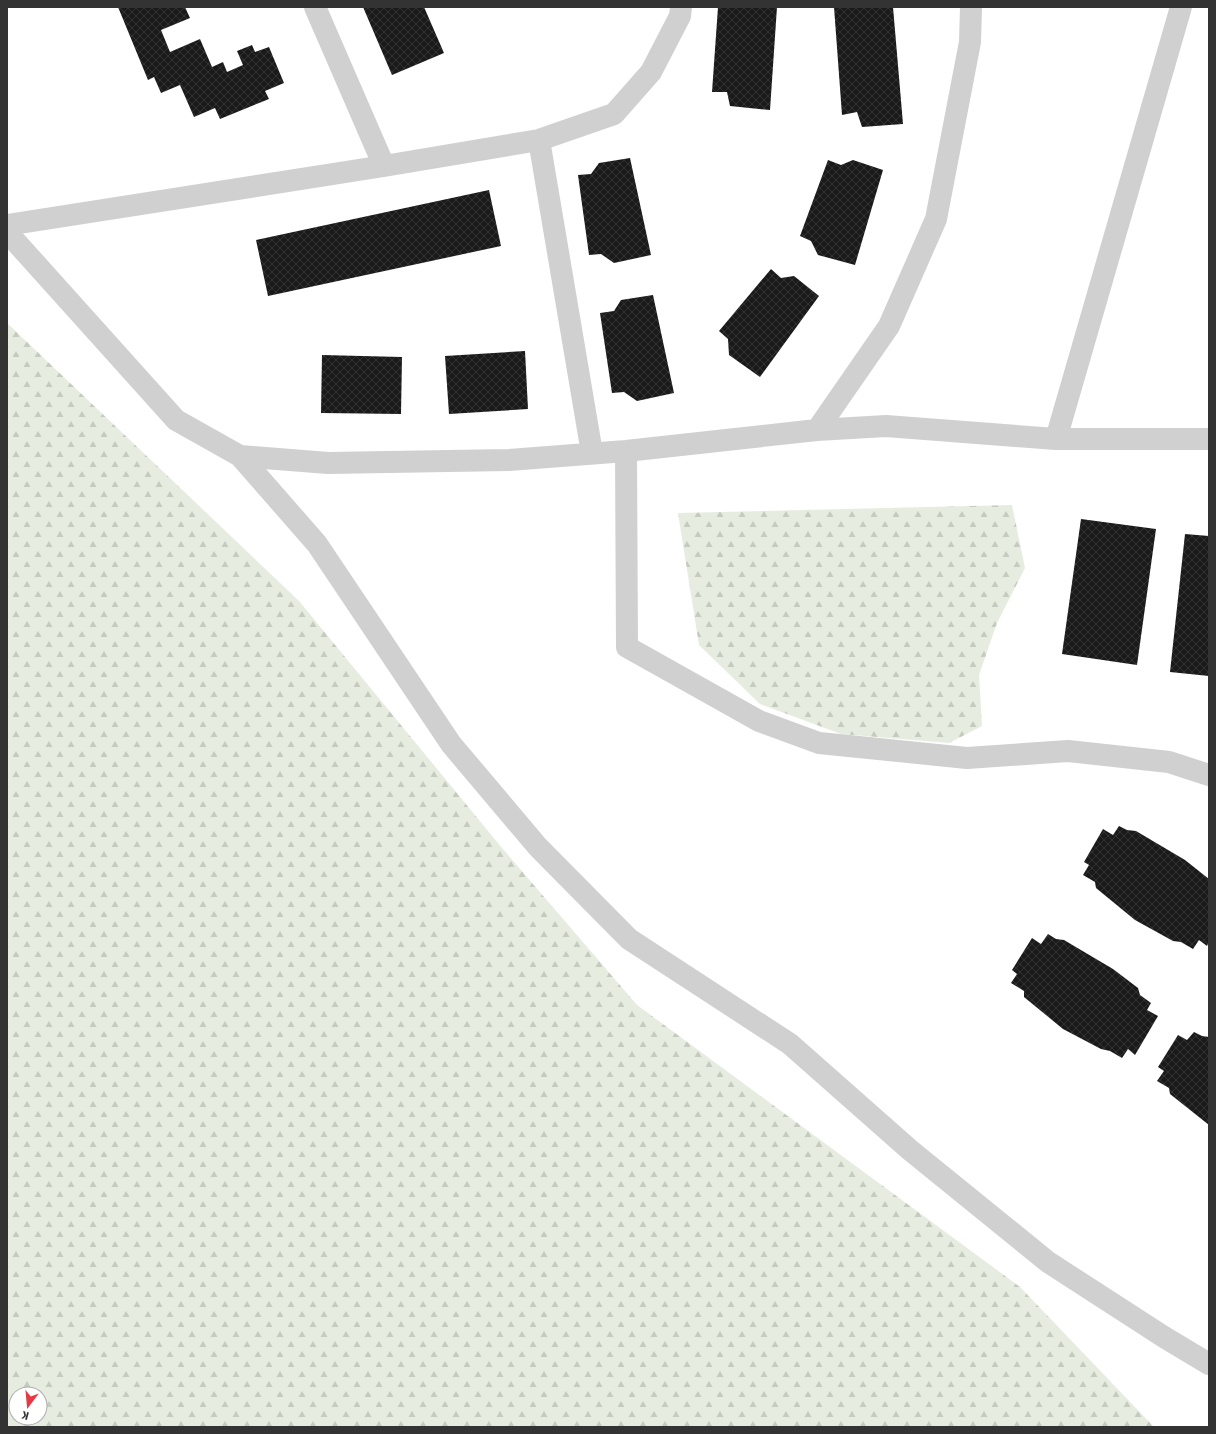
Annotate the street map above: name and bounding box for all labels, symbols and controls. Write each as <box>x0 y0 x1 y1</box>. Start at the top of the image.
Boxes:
north arrow <box>8 1386 48 1426</box>
text: K <box>20 1408 30 1422</box>

